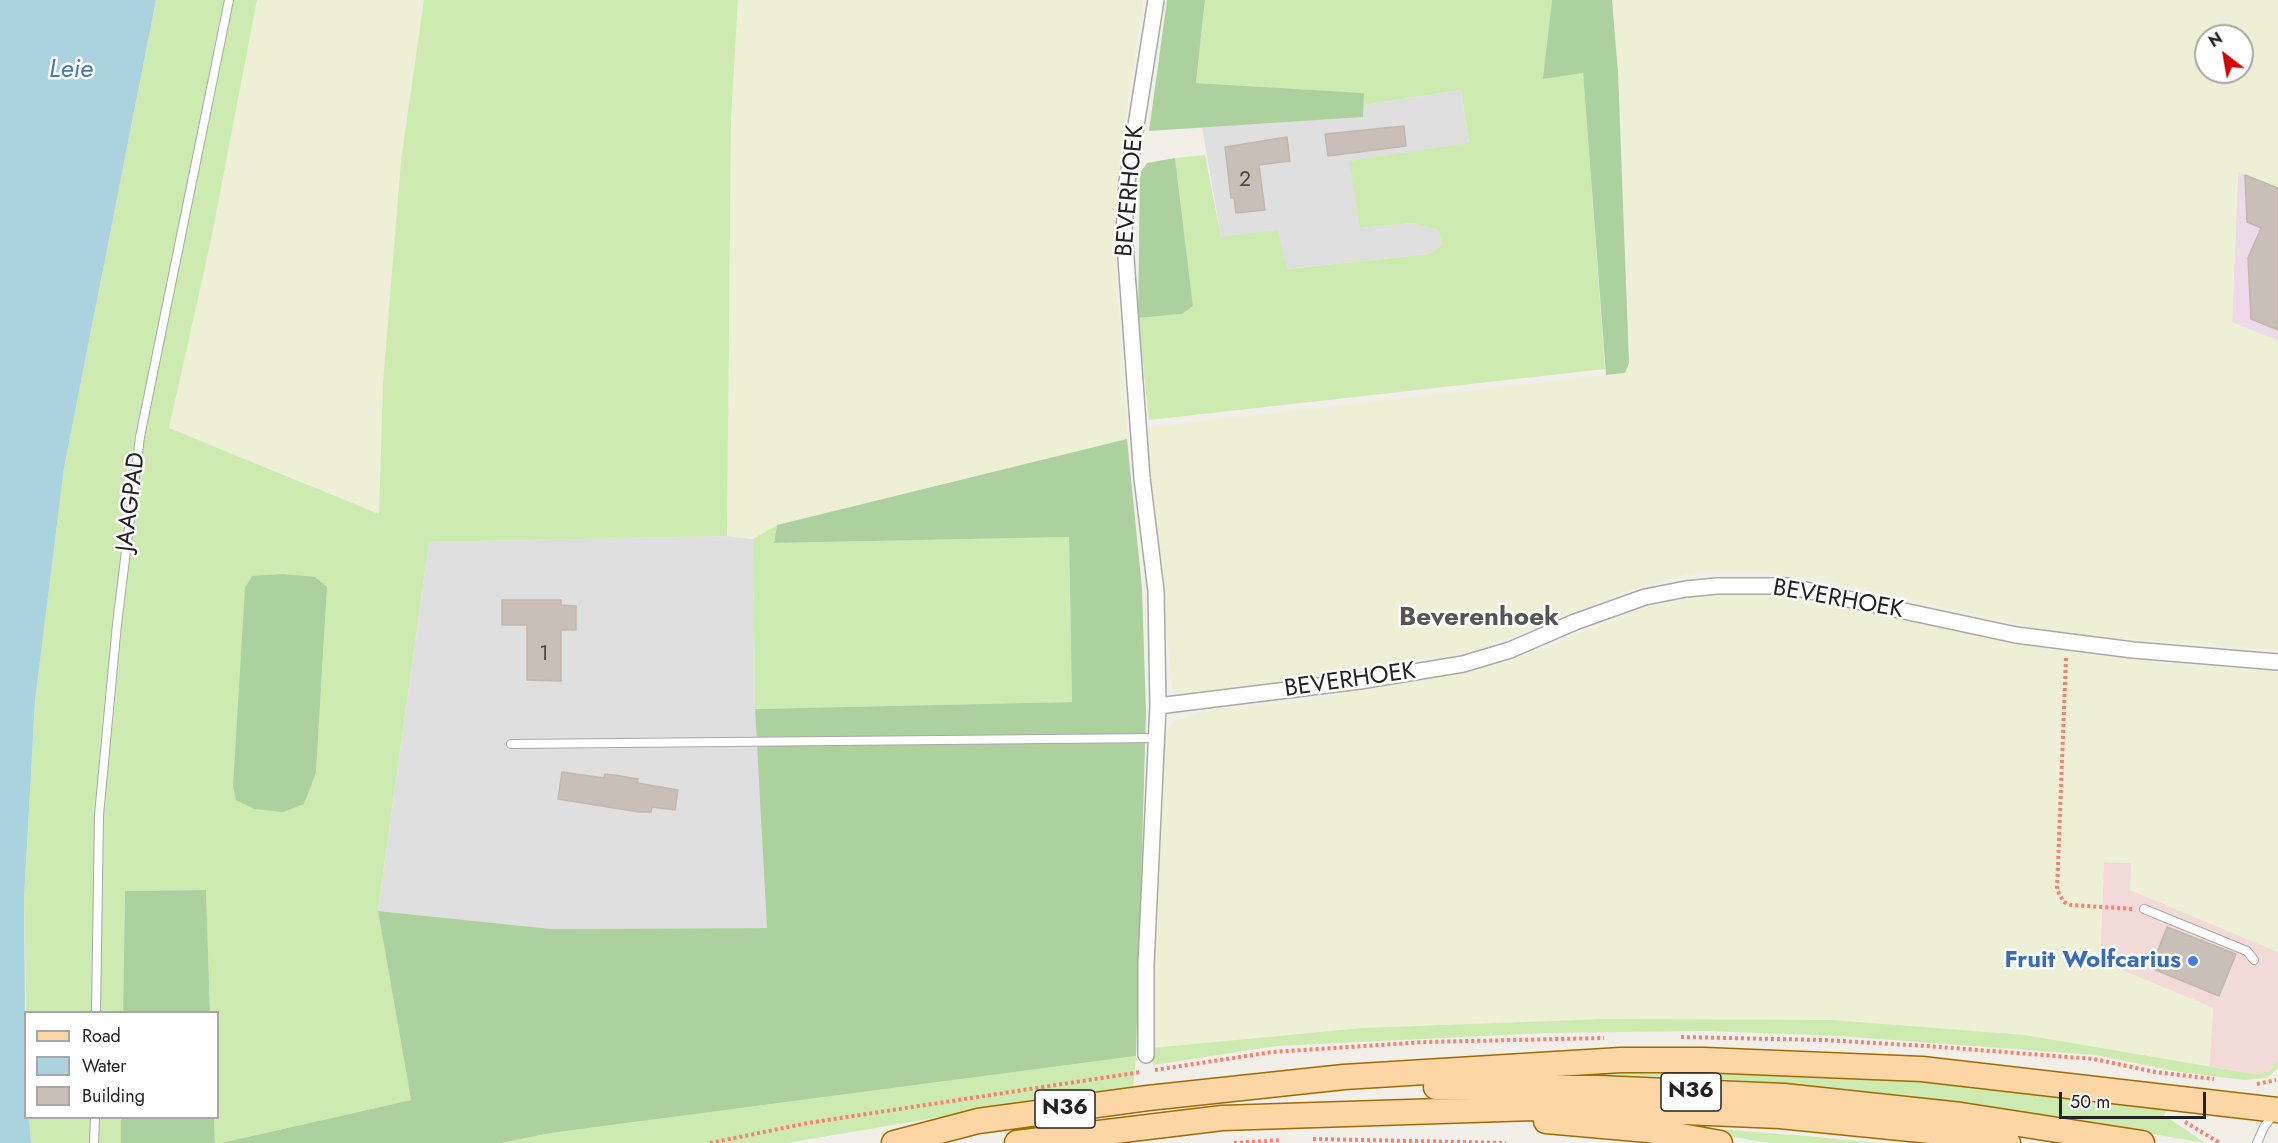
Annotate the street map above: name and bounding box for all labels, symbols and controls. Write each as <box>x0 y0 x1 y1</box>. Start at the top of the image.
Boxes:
north arrow <box>2194 24 2254 84</box>
text: N <box>2204 27 2227 53</box>
water label: Leie <box>49 55 93 87</box>
street label: BEVERHOEK <box>1111 124 1151 258</box>
house number: 2 <box>1239 168 1251 194</box>
street label: JAAGPAD <box>112 451 152 553</box>
street label: BEVERHOEK <box>1771 574 1905 626</box>
district label: Beverenhoek <box>1399 603 1559 635</box>
house number: 1 <box>539 642 549 668</box>
street label: BEVERHOEK <box>1283 658 1417 704</box>
place label: Fruit Wolfcarius <box>2005 947 2181 975</box>
marker: Fruit Wolfcarius <box>2186 954 2200 968</box>
legend <box>24 1011 219 1119</box>
text: Road <box>82 1023 121 1049</box>
text: Water <box>82 1053 126 1079</box>
road number: N36 <box>1661 1073 1721 1111</box>
scale bar <box>2062 1080 2209 1118</box>
text: Building <box>82 1083 145 1109</box>
text: 50 m <box>2070 1089 2110 1115</box>
road number: N36 <box>1035 1090 1095 1128</box>

